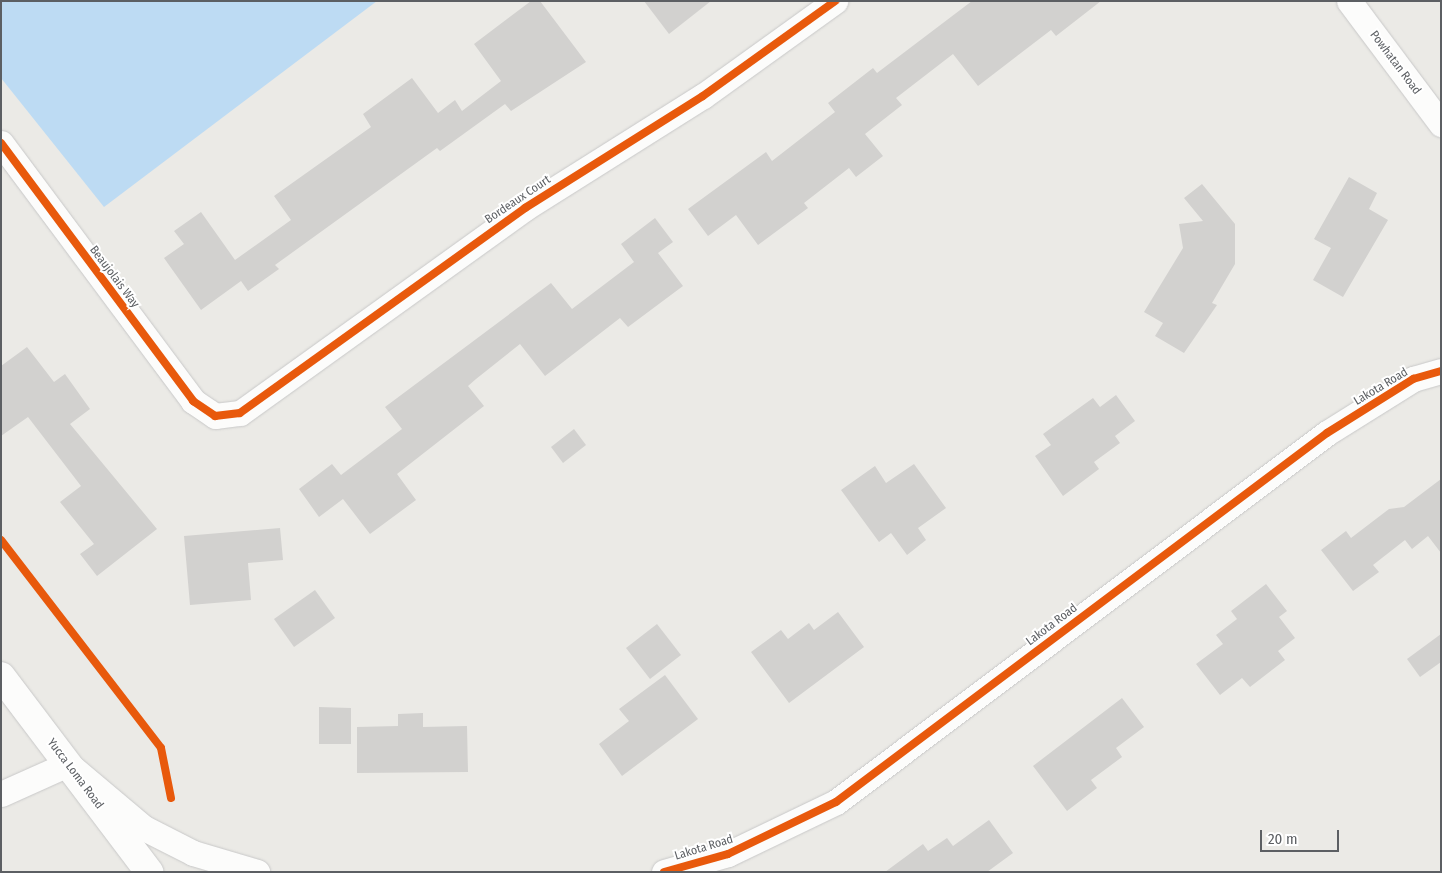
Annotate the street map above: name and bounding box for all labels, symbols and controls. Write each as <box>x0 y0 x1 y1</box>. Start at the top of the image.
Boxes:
street label: Powhatan Road <box>1366 28 1424 98</box>
street label: Bordeaux Court <box>483 173 553 227</box>
street label: Beaujolais Way <box>86 243 142 311</box>
street label: Lakota Road <box>1351 365 1411 409</box>
street label: Lakota Road <box>1024 601 1080 649</box>
street label: Yucca Loma Road <box>44 736 106 812</box>
scale bar <box>1262 820 1341 852</box>
text: 20 m <box>1268 830 1298 848</box>
street label: Lakota Road <box>673 832 735 864</box>

